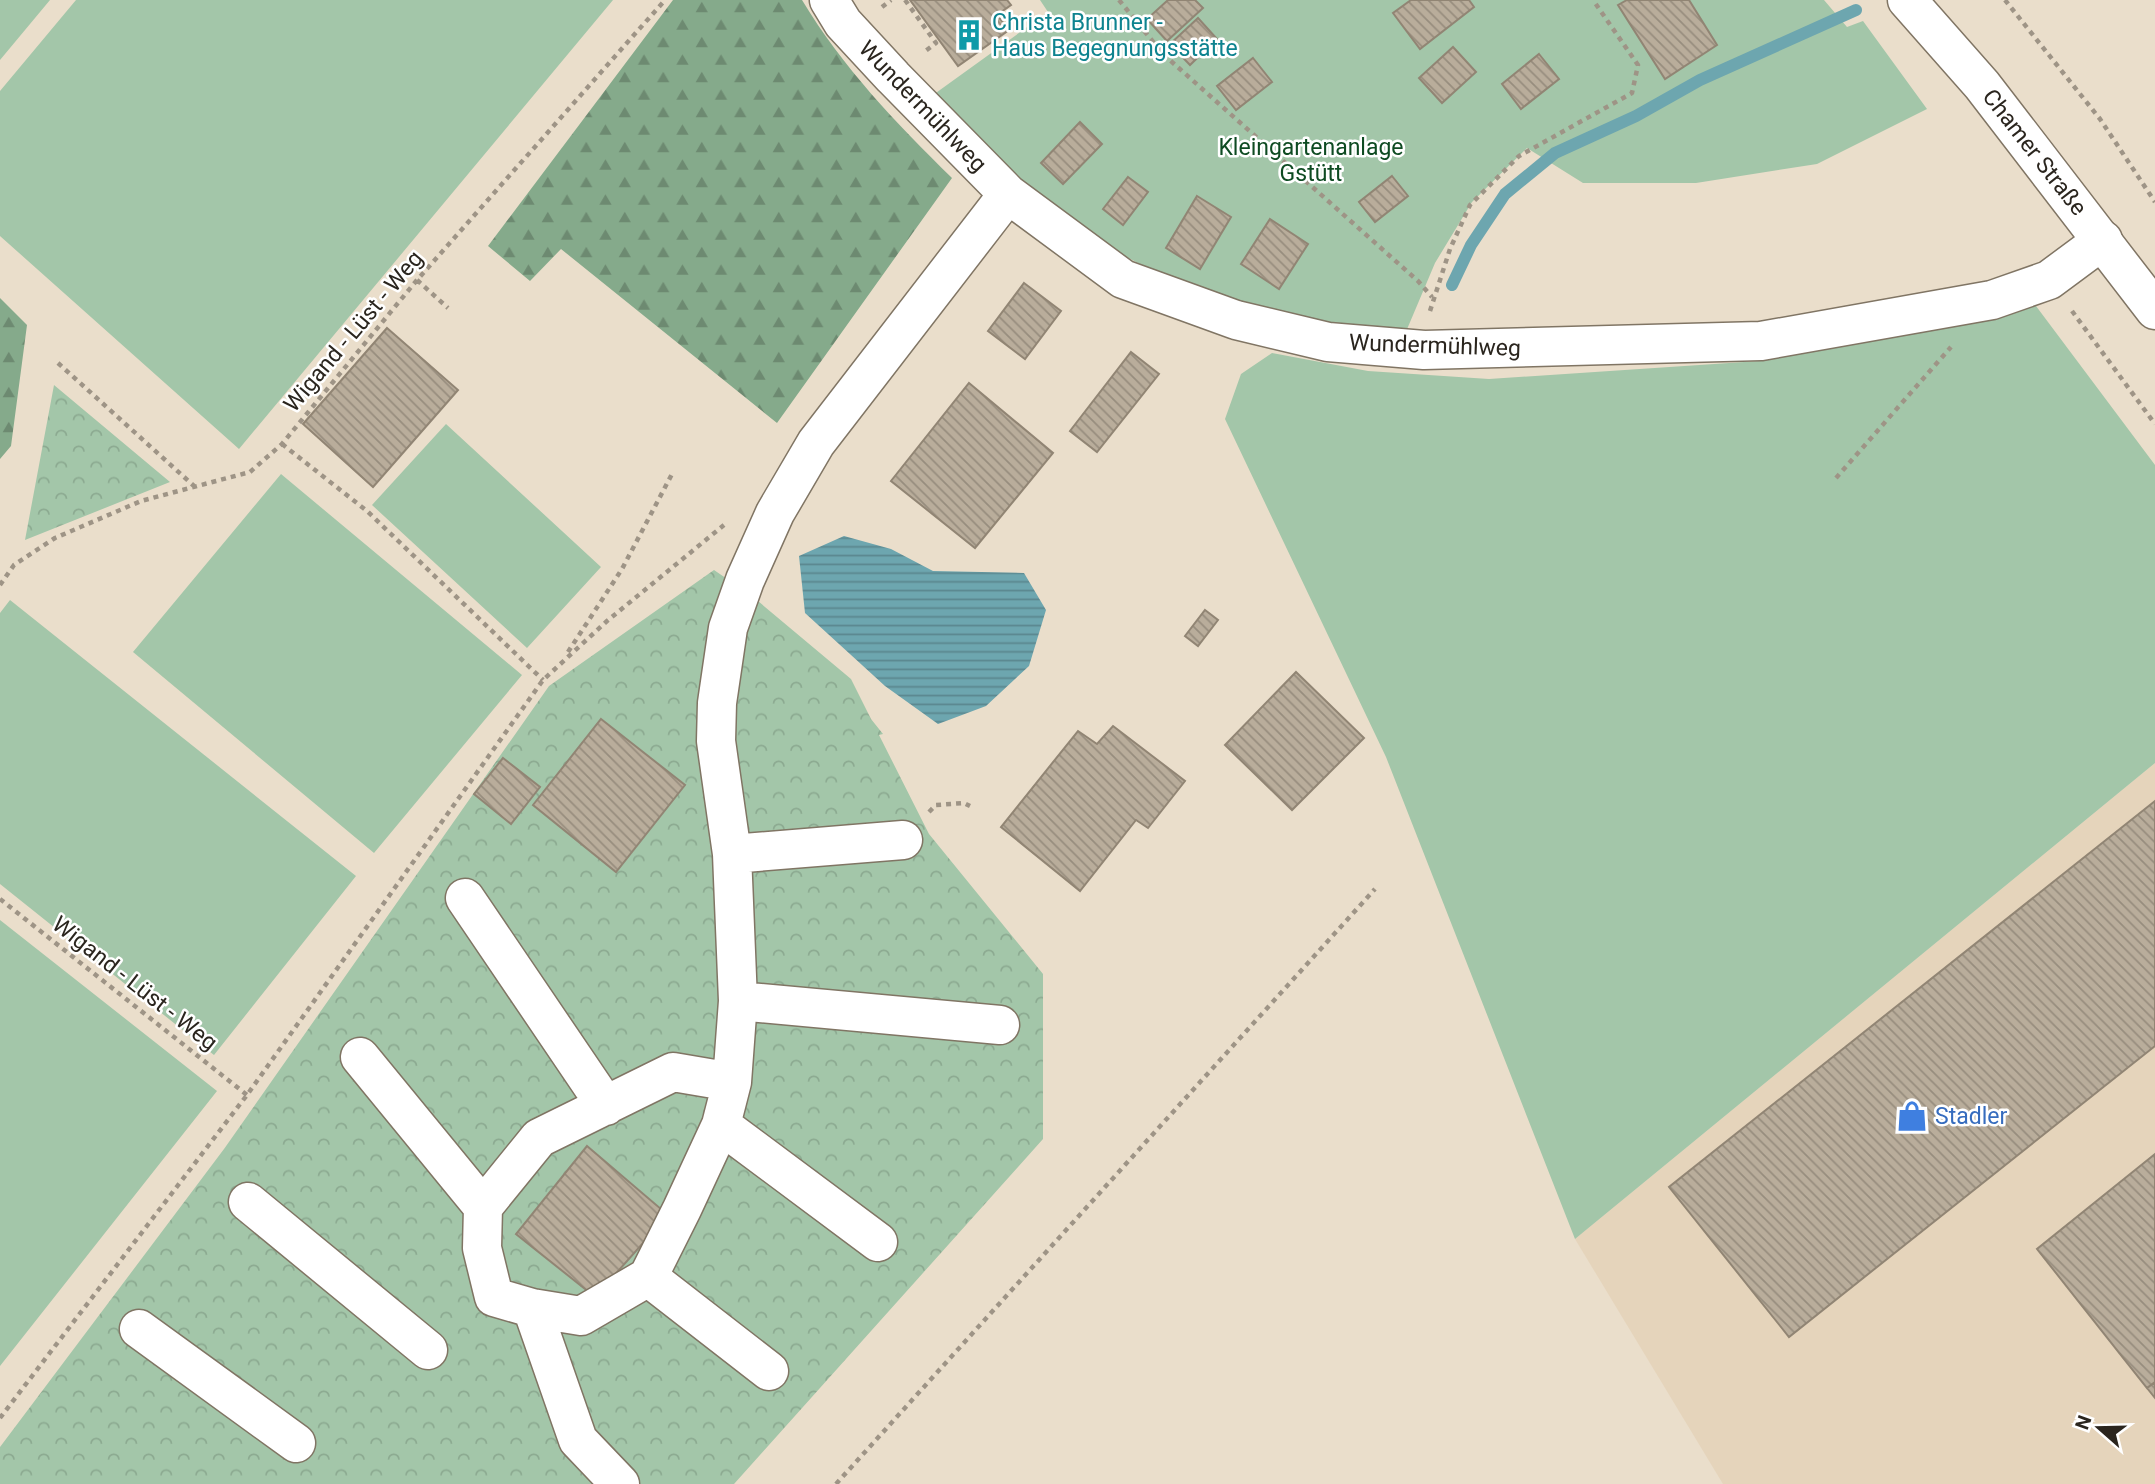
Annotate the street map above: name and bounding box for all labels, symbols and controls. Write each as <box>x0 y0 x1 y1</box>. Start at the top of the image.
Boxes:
place label: Christa Brunner - Haus Begegnungsstätte <box>992 9 1238 62</box>
building icon: Christa Brunner - Haus Begegnungsstätte <box>952 18 986 52</box>
street label: Wundermühlweg <box>853 35 992 178</box>
street label: Chamer Straße <box>1977 84 2092 221</box>
park label: Kleingartenanlage Gstütt <box>1218 134 1404 187</box>
street label: Wigand - Lüst - Weg <box>278 245 429 417</box>
street label: Wundermühlweg <box>1349 329 1521 362</box>
street label: Wigand - Lüst - Weg <box>47 911 223 1056</box>
shop icon: Stadler <box>1895 1099 1929 1133</box>
place label: Stadler <box>1935 1103 2007 1130</box>
north arrow <box>2064 1393 2134 1463</box>
text: N <box>2070 1412 2097 1433</box>

